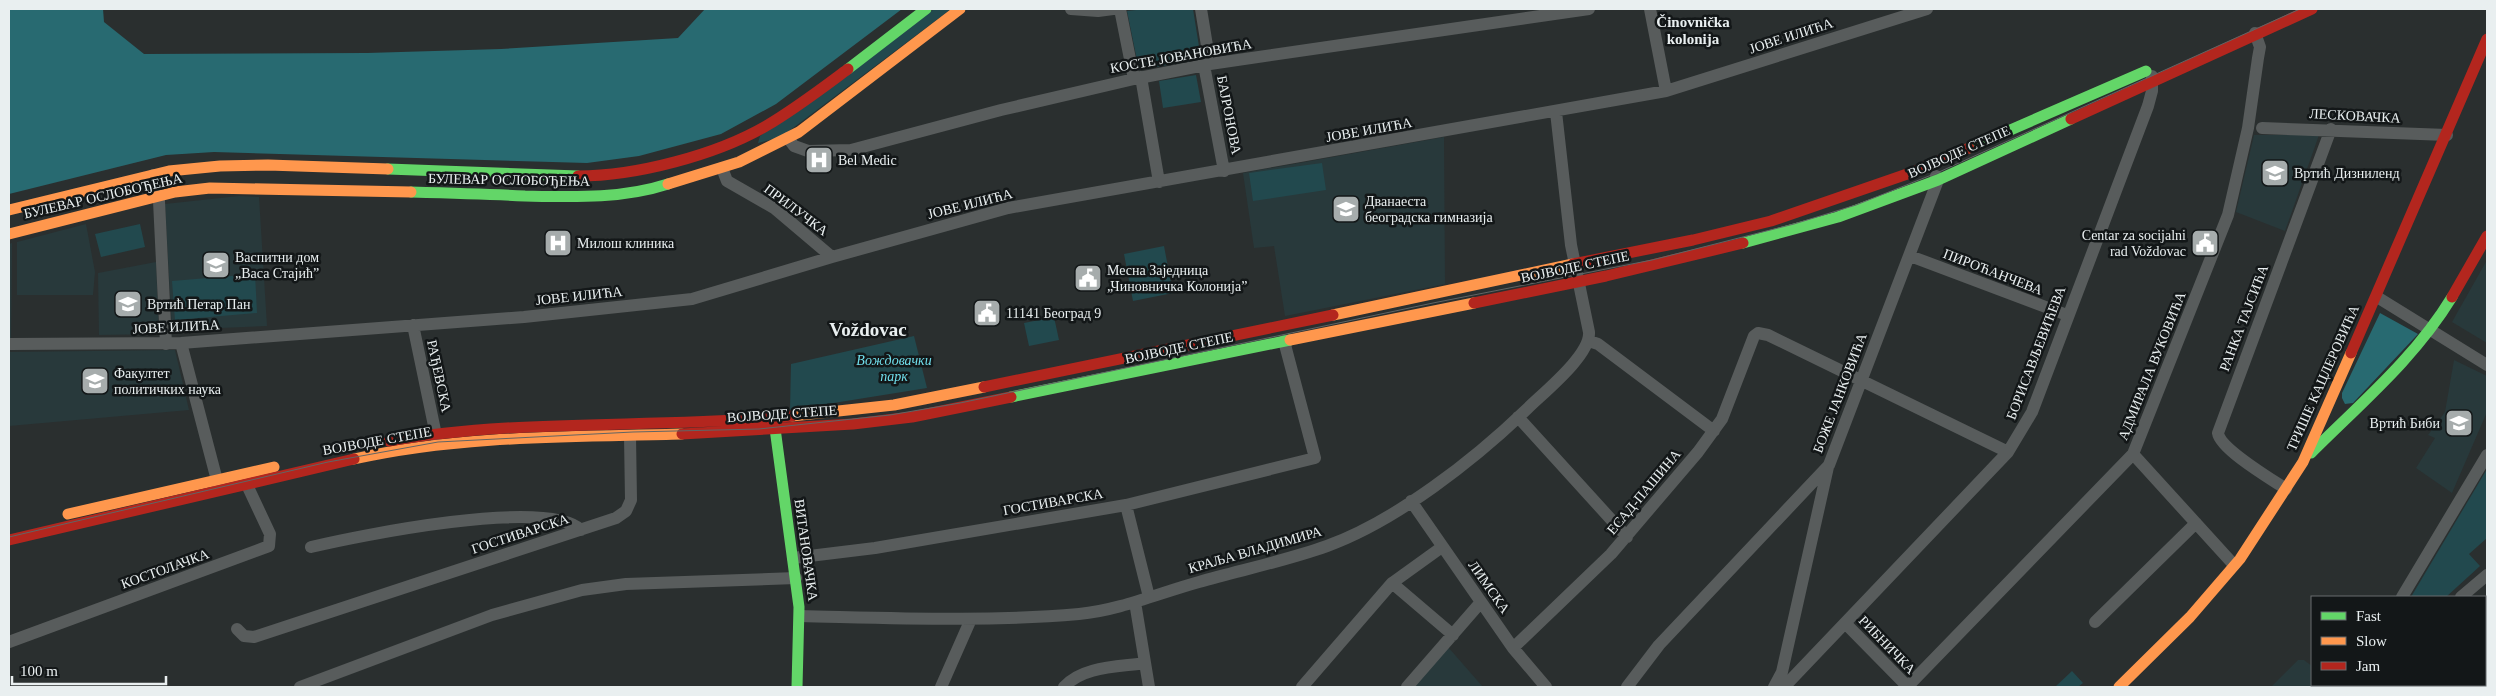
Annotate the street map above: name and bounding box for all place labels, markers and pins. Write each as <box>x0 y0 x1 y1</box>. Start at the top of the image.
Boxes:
hospital icon: Bel Medic <box>804 145 834 175</box>
place label: Bel Medic <box>838 153 897 168</box>
school or university icon: Вртић Дизниленд <box>2260 158 2290 188</box>
place label: Вртић Дизниленд <box>2294 166 2400 181</box>
school or university icon: Дванаеста београдска гимназија <box>1331 194 1361 224</box>
place label: Дванаеста београдска гимназија <box>1365 194 1493 225</box>
hospital icon: Милош клиника <box>543 228 573 258</box>
place label: Centar za socijalni rad Voždovac <box>2082 228 2186 259</box>
public building icon: Centar za socijalni rad Voždovac <box>2190 228 2220 258</box>
place label: Милош клиника <box>577 236 675 251</box>
school or university icon: Васпитни дом „Васа Стајић” <box>201 250 231 280</box>
place label: Васпитни дом „Васа Стајић” <box>235 250 319 281</box>
public building icon: Месна Заједница „Чиновничка Колонија” <box>1073 263 1103 293</box>
place label: Месна Заједница „Чиновничка Колонија” <box>1107 263 1247 294</box>
school or university icon: Вртић Петар Пан <box>113 289 143 319</box>
place label: Вртић Петар Пан <box>147 297 251 312</box>
public building icon: 11141 Београд 9 <box>972 298 1002 328</box>
place label: 11141 Београд 9 <box>1006 306 1101 321</box>
school or university icon: Факултет политичких наука <box>80 366 110 396</box>
place label: Факултет политичких наука <box>114 366 222 397</box>
school or university icon: Вртић Биби <box>2444 408 2474 438</box>
place label: Вртић Биби <box>2370 416 2440 431</box>

